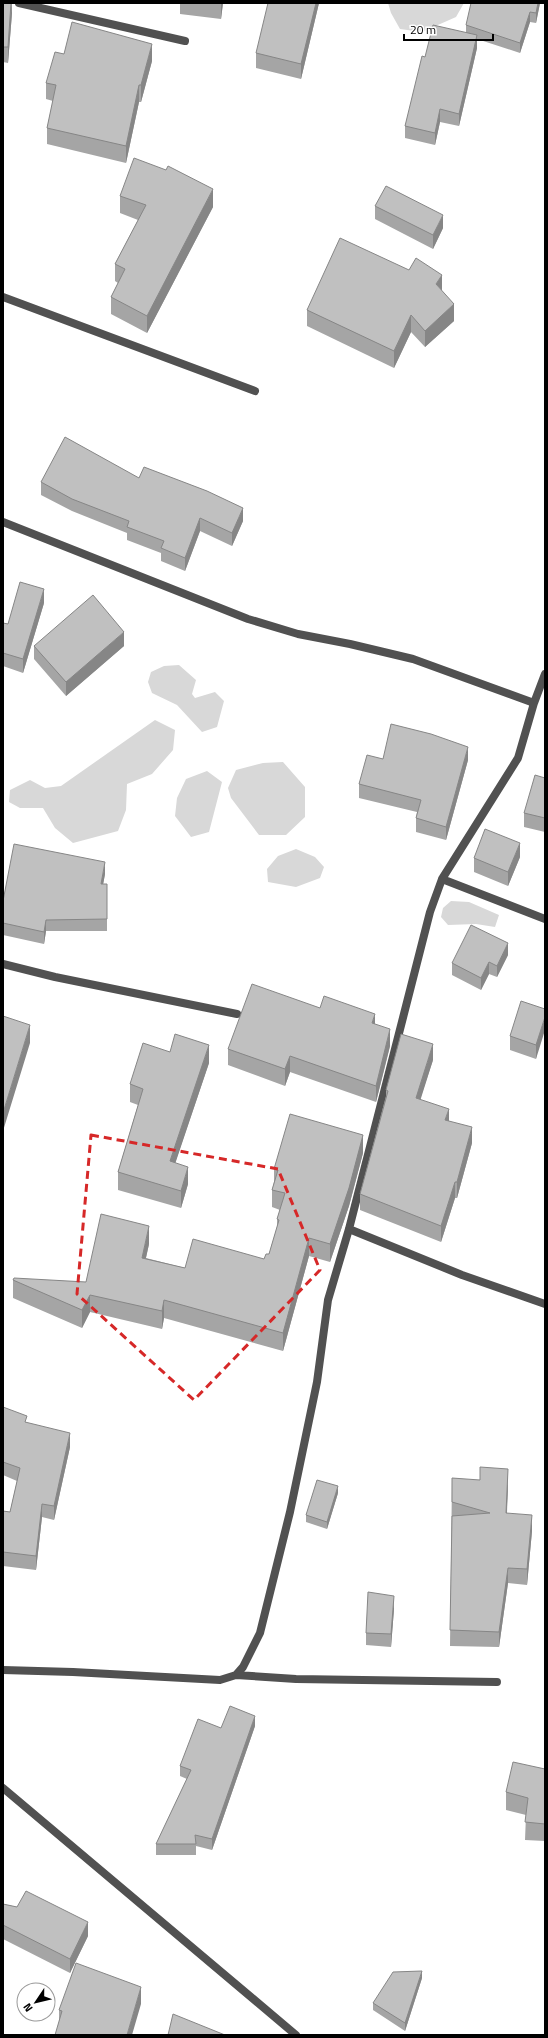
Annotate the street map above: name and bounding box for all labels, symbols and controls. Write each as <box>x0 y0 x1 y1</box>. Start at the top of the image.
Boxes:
scale bar <box>404 16 493 42</box>
text: 20 m <box>410 20 436 39</box>
north arrow <box>16 1982 56 2022</box>
text: N <box>19 2000 37 2015</box>

